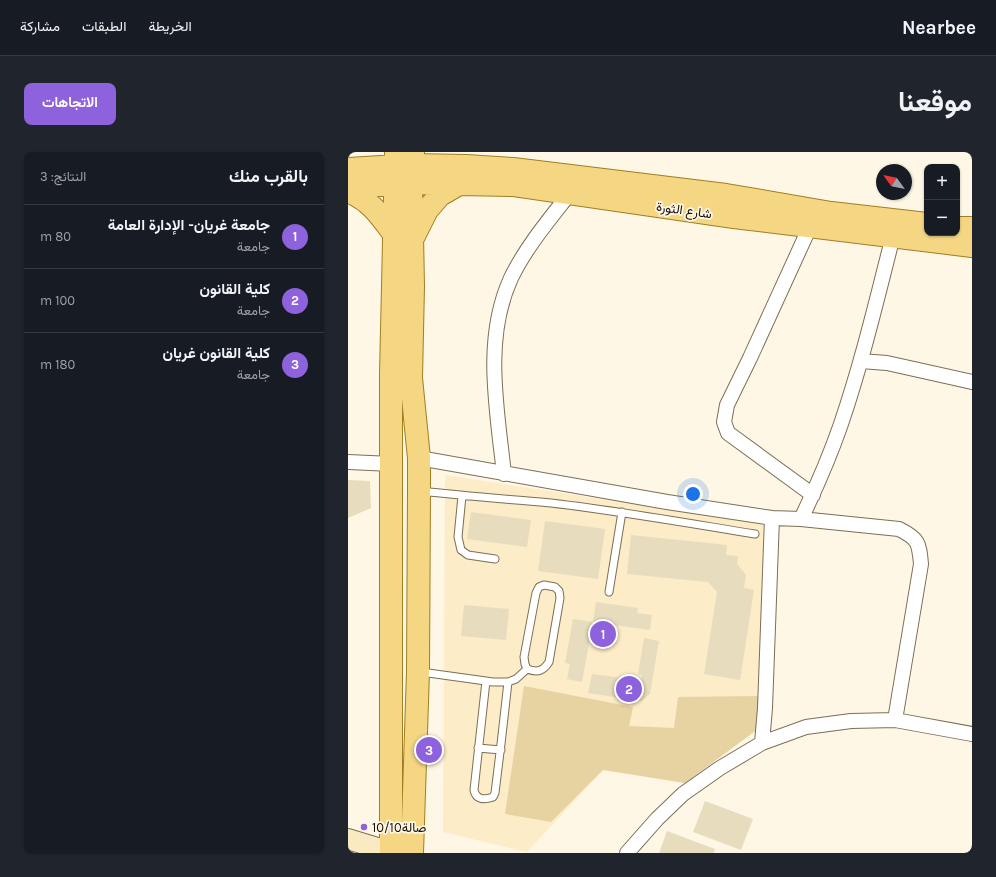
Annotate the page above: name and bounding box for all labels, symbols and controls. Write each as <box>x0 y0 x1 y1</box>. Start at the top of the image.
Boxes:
text: Nearbee <box>902 17 976 39</box>
text: مشاركة <box>20 18 60 35</box>
text: الطبقات <box>82 18 126 35</box>
text: الخريطة <box>148 18 192 35</box>
button: الاتجاهات <box>24 83 116 125</box>
text: موقعنا <box>898 85 972 118</box>
north arrow <box>876 164 912 200</box>
map controls <box>924 164 960 236</box>
button: + <box>924 164 960 200</box>
text: بالقرب منك <box>229 166 308 186</box>
text: النتائج: 3 <box>40 169 86 184</box>
street label: شارع الثورة <box>655 199 713 223</box>
button: − <box>924 200 960 236</box>
text: جامعة غريان- الإدارة العامة <box>108 216 270 234</box>
text: 80 m <box>40 229 71 244</box>
text: 1 <box>293 229 297 244</box>
text: جامعة <box>237 239 270 254</box>
text: كلية القانون <box>200 280 270 298</box>
text: 100 m <box>40 293 75 308</box>
text: 2 <box>291 293 299 308</box>
text: جامعة <box>237 303 270 318</box>
text: كلية القانون غريان <box>162 344 270 362</box>
text: 180 m <box>40 357 75 372</box>
text: 3 <box>291 357 299 372</box>
text: جامعة <box>237 367 270 382</box>
your location <box>683 484 703 504</box>
pin: 1 <box>590 619 616 649</box>
pin: 2 <box>616 674 642 704</box>
pin: 3 <box>416 735 442 765</box>
place label: صالة10/10 <box>372 820 427 835</box>
marker: صالة10/10 <box>359 822 369 832</box>

